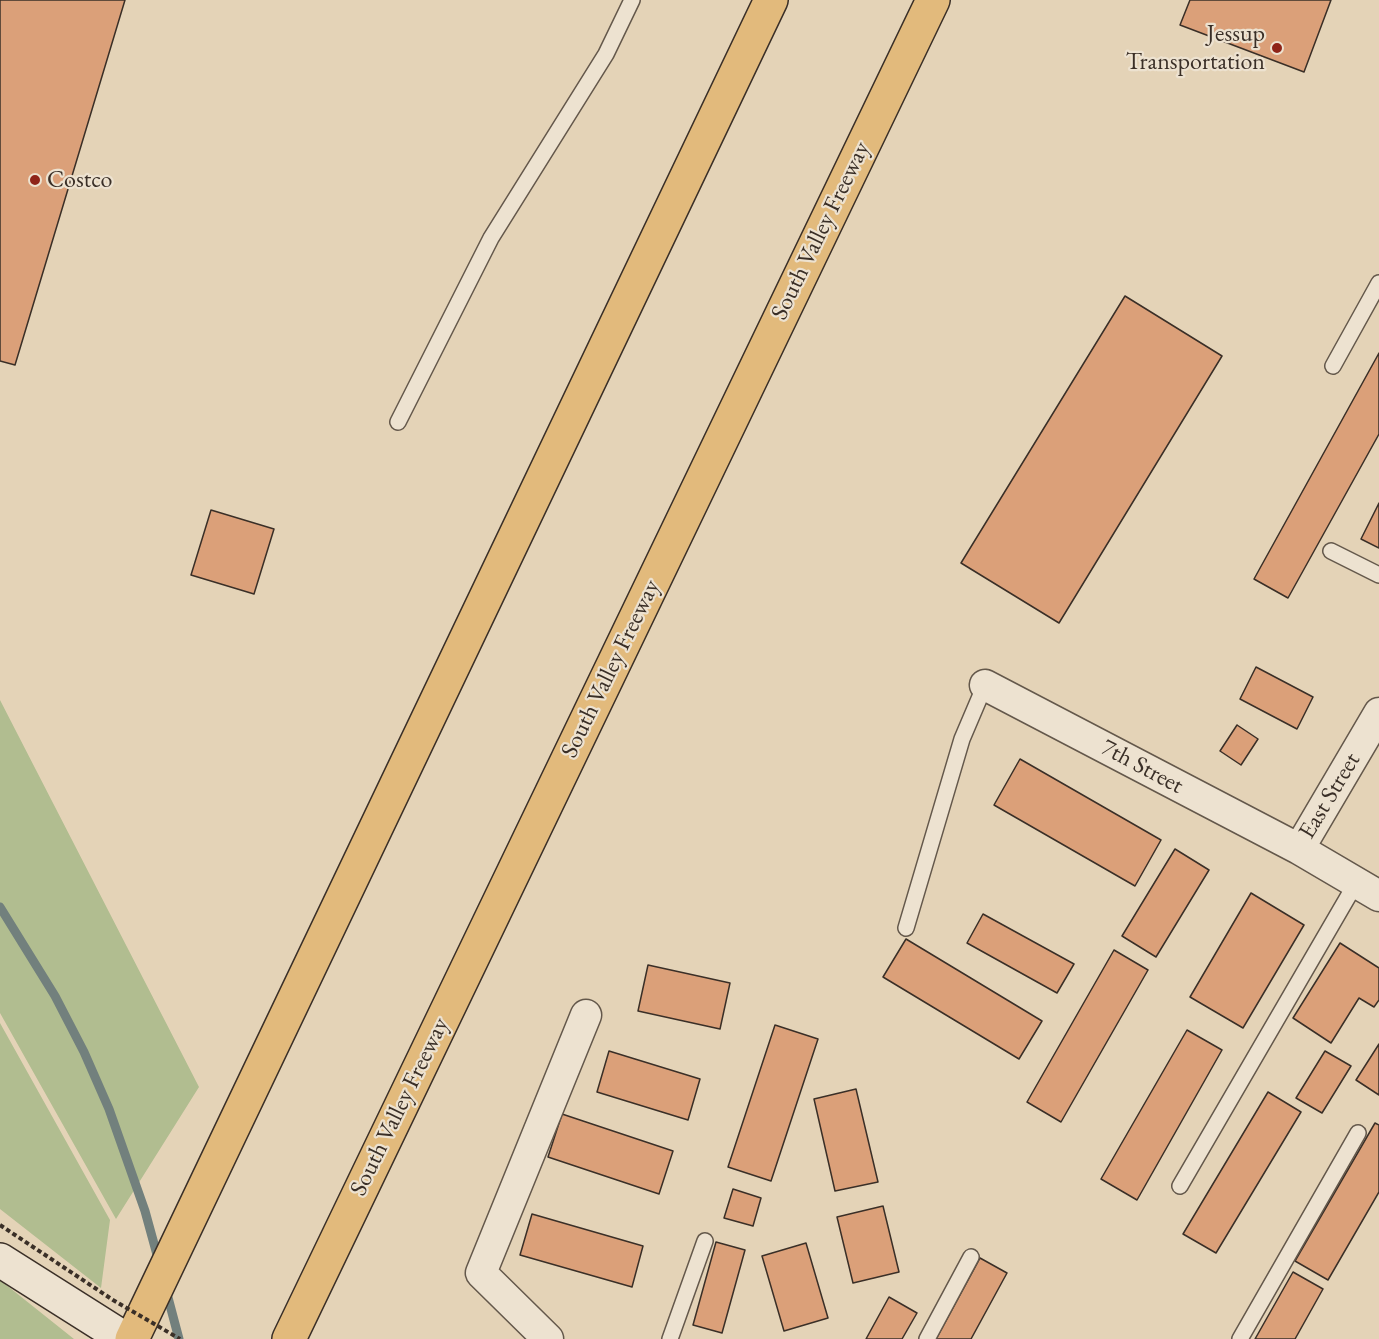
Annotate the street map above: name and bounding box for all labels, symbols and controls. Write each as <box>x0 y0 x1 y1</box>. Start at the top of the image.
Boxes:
place label: Jessup Transportation <box>1126 20 1265 76</box>
marker: Jessup Transportation <box>1270 41 1284 55</box>
street label: South Valley Freeway <box>765 137 877 325</box>
place label: Costco <box>47 166 112 194</box>
marker: Costco <box>28 173 42 187</box>
street label: South Valley Freeway <box>555 575 667 763</box>
street label: 7th Street <box>1096 733 1188 801</box>
street label: East Street <box>1293 748 1367 844</box>
street label: South Valley Freeway <box>344 1013 456 1201</box>

